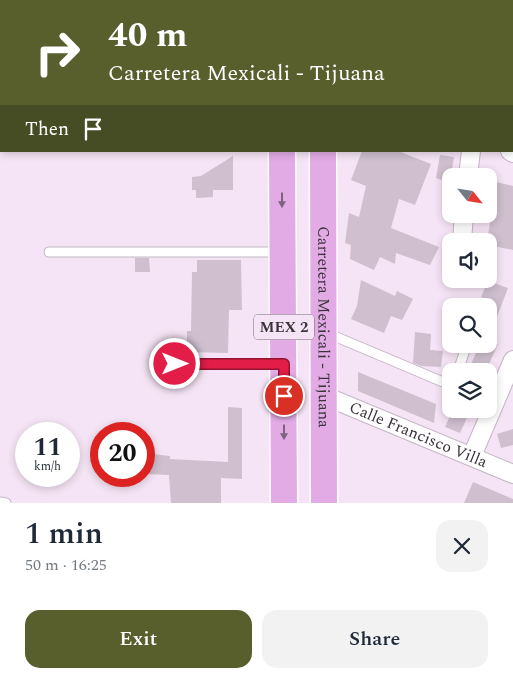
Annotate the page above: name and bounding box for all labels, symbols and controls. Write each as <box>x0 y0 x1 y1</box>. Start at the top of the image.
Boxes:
text: 40 m <box>108 9 188 62</box>
icon: right <box>25 20 90 85</box>
text: Carretera Mexicali - Tijuana <box>108 57 385 90</box>
text: Then <box>25 115 69 144</box>
icon: arrive <box>79 115 107 143</box>
north arrow <box>442 168 498 222</box>
map controls <box>442 168 497 418</box>
one-way arrow <box>279 192 287 208</box>
street label: Carretera Mexicali - Tijuana <box>311 226 336 428</box>
button: sound <box>442 233 497 288</box>
button: search <box>442 298 497 353</box>
road number: MEX 2 <box>254 314 314 340</box>
position arrow <box>148 337 200 389</box>
button: layers <box>442 363 497 418</box>
pin <box>263 375 305 417</box>
icon: arrive <box>270 382 298 410</box>
street label: Calle Francisco Villa <box>345 395 491 474</box>
speed limit sign: 20 <box>90 422 155 487</box>
one-way arrow <box>280 425 288 441</box>
text: 11 <box>33 429 62 467</box>
text: km/h <box>34 457 61 476</box>
text: 1 min <box>25 511 103 557</box>
button: close <box>436 520 488 572</box>
text: 50 m · 16:25 <box>25 553 107 577</box>
button: Exit <box>25 610 252 668</box>
button: Share <box>262 610 488 668</box>

